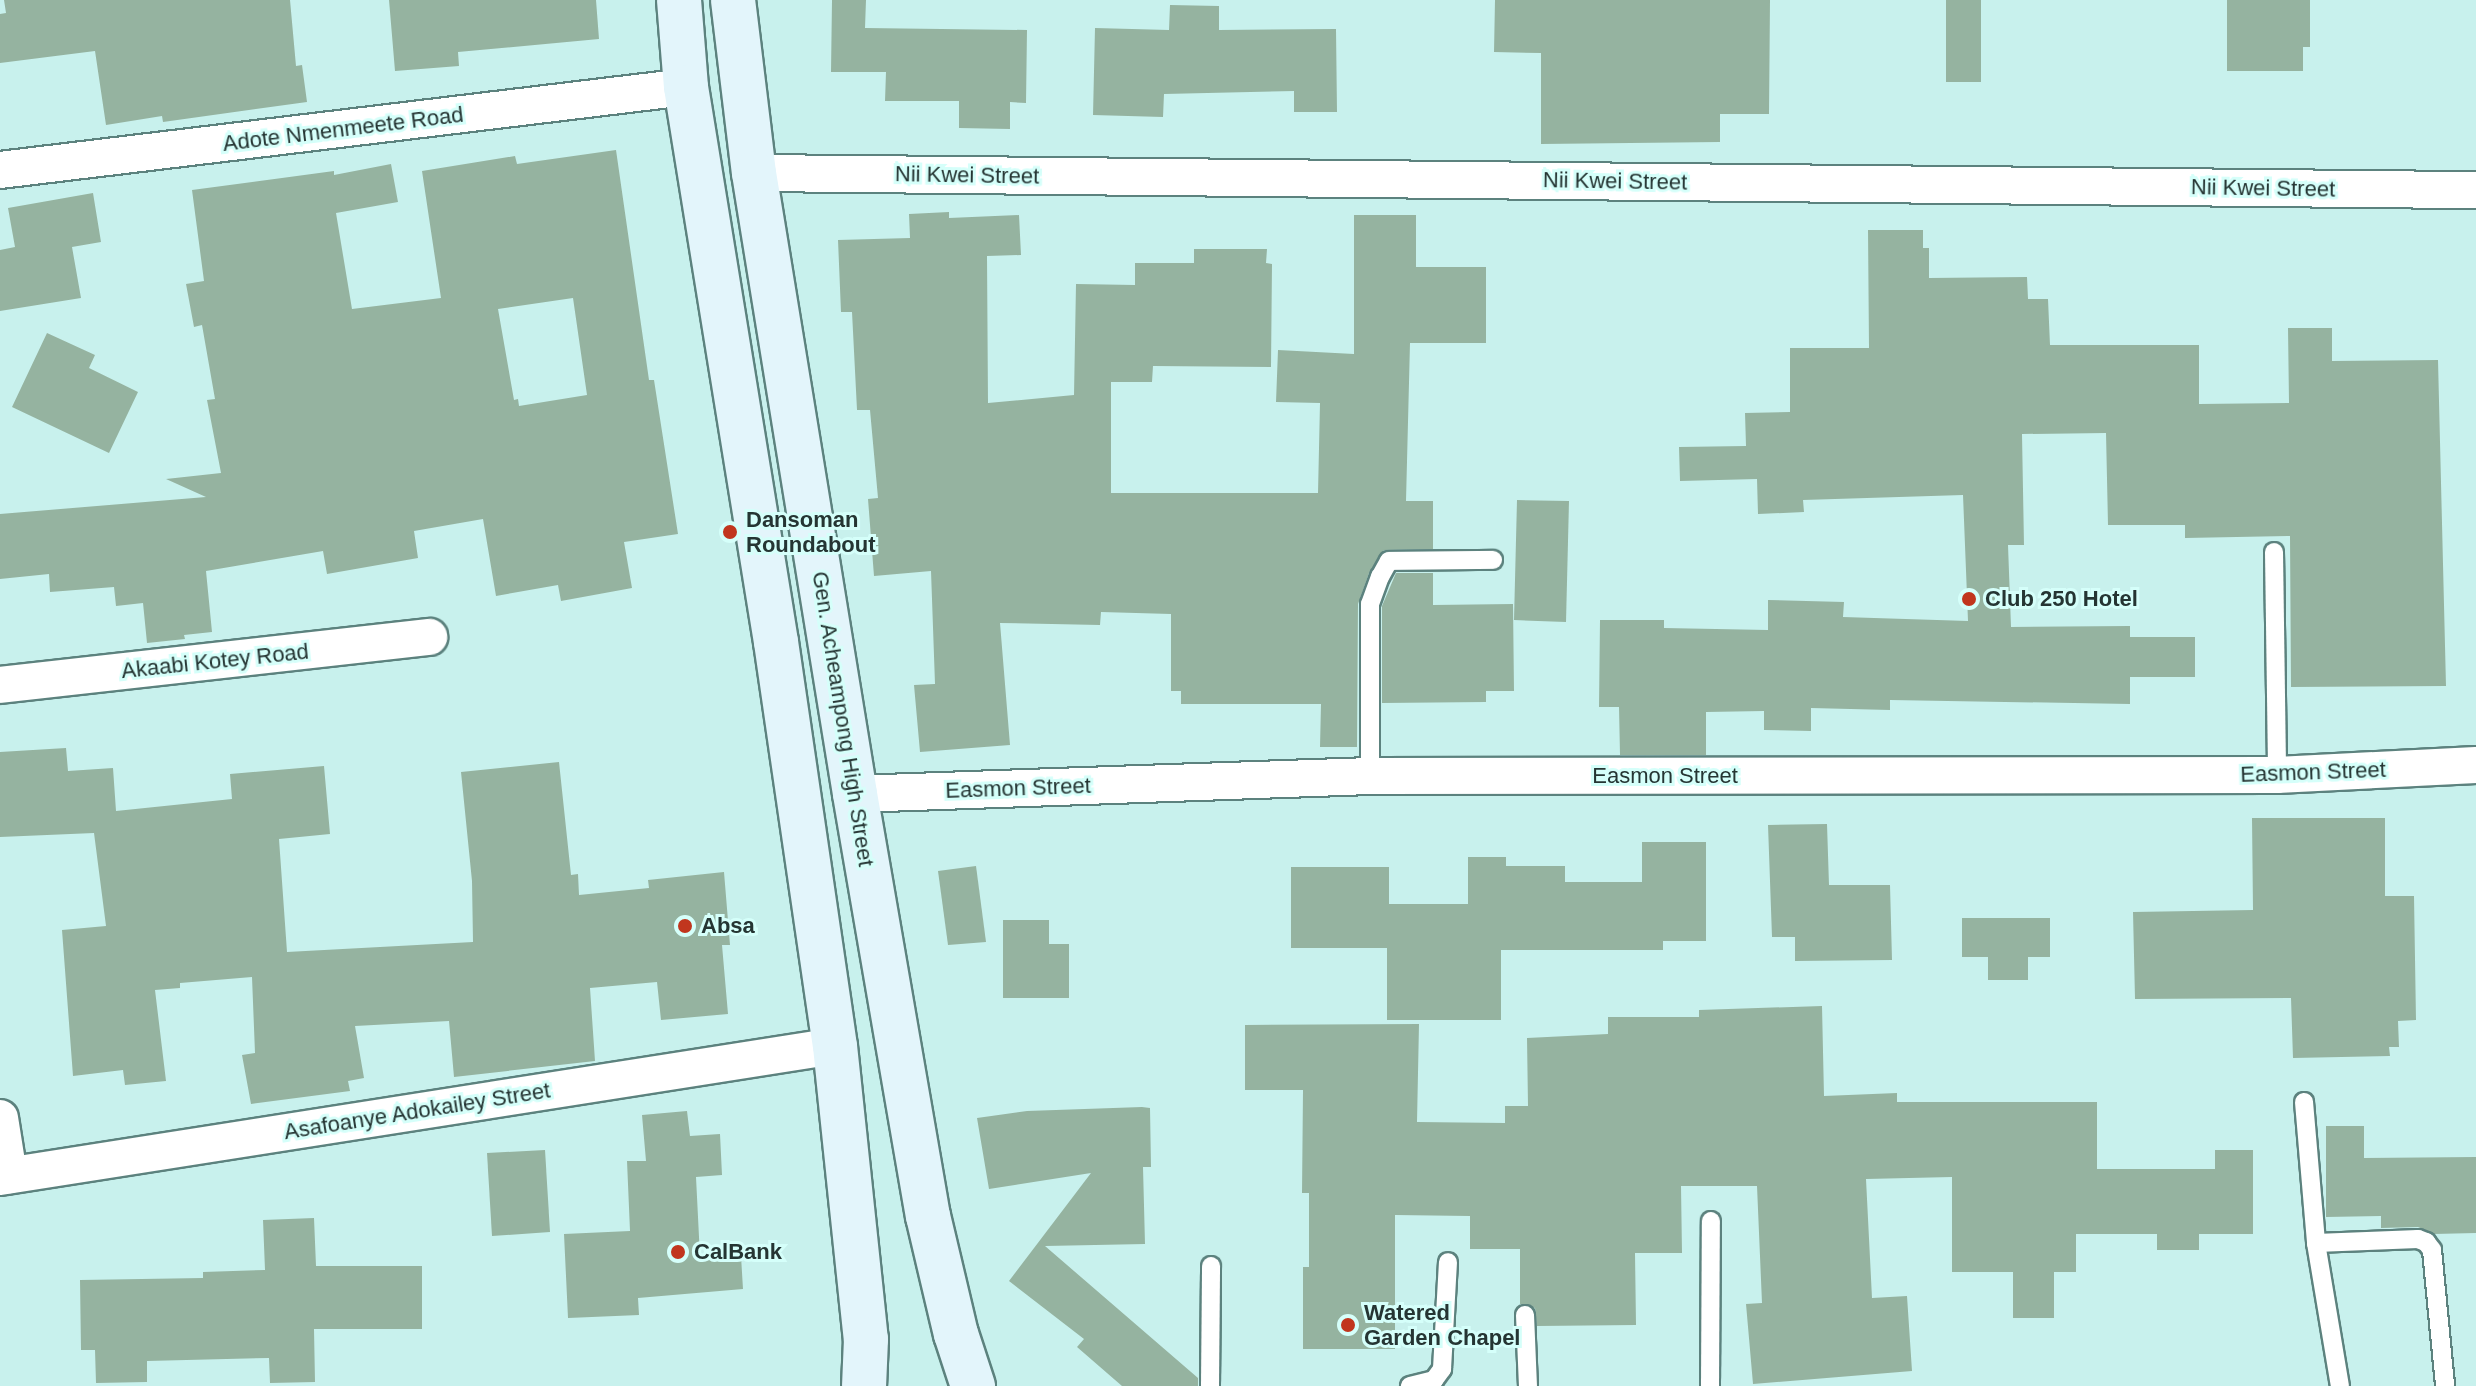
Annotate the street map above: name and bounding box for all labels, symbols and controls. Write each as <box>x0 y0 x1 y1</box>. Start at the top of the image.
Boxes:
street label: Adote Nmenmeete Road <box>221 101 465 157</box>
street label: Nii Kwei Street <box>895 161 1039 189</box>
street label: Nii Kwei Street <box>1543 167 1687 195</box>
street label: Nii Kwei Street <box>2191 174 2335 202</box>
place label: Dansoman Roundabout <box>746 506 876 558</box>
marker: Dansoman Roundabout <box>721 523 739 541</box>
street label: Gen. Acheampong High Street <box>807 569 879 869</box>
place label: Club 250 Hotel <box>1985 586 2138 612</box>
marker: Club 250 Hotel <box>1960 590 1978 608</box>
street label: Akaabi Kotey Road <box>120 638 310 684</box>
street label: Easmon Street <box>2240 756 2386 788</box>
street label: Easmon Street <box>1592 763 1738 789</box>
street label: Easmon Street <box>945 772 1091 804</box>
place label: Absa <box>701 913 755 939</box>
marker: Absa <box>676 917 694 935</box>
street label: Asafoanye Adokailey Street <box>281 1077 553 1145</box>
place label: CalBank <box>694 1239 782 1265</box>
marker: CalBank <box>669 1243 687 1261</box>
place label: Watered Garden Chapel <box>1364 1299 1520 1350</box>
marker: Watered Garden Chapel <box>1339 1316 1357 1334</box>

